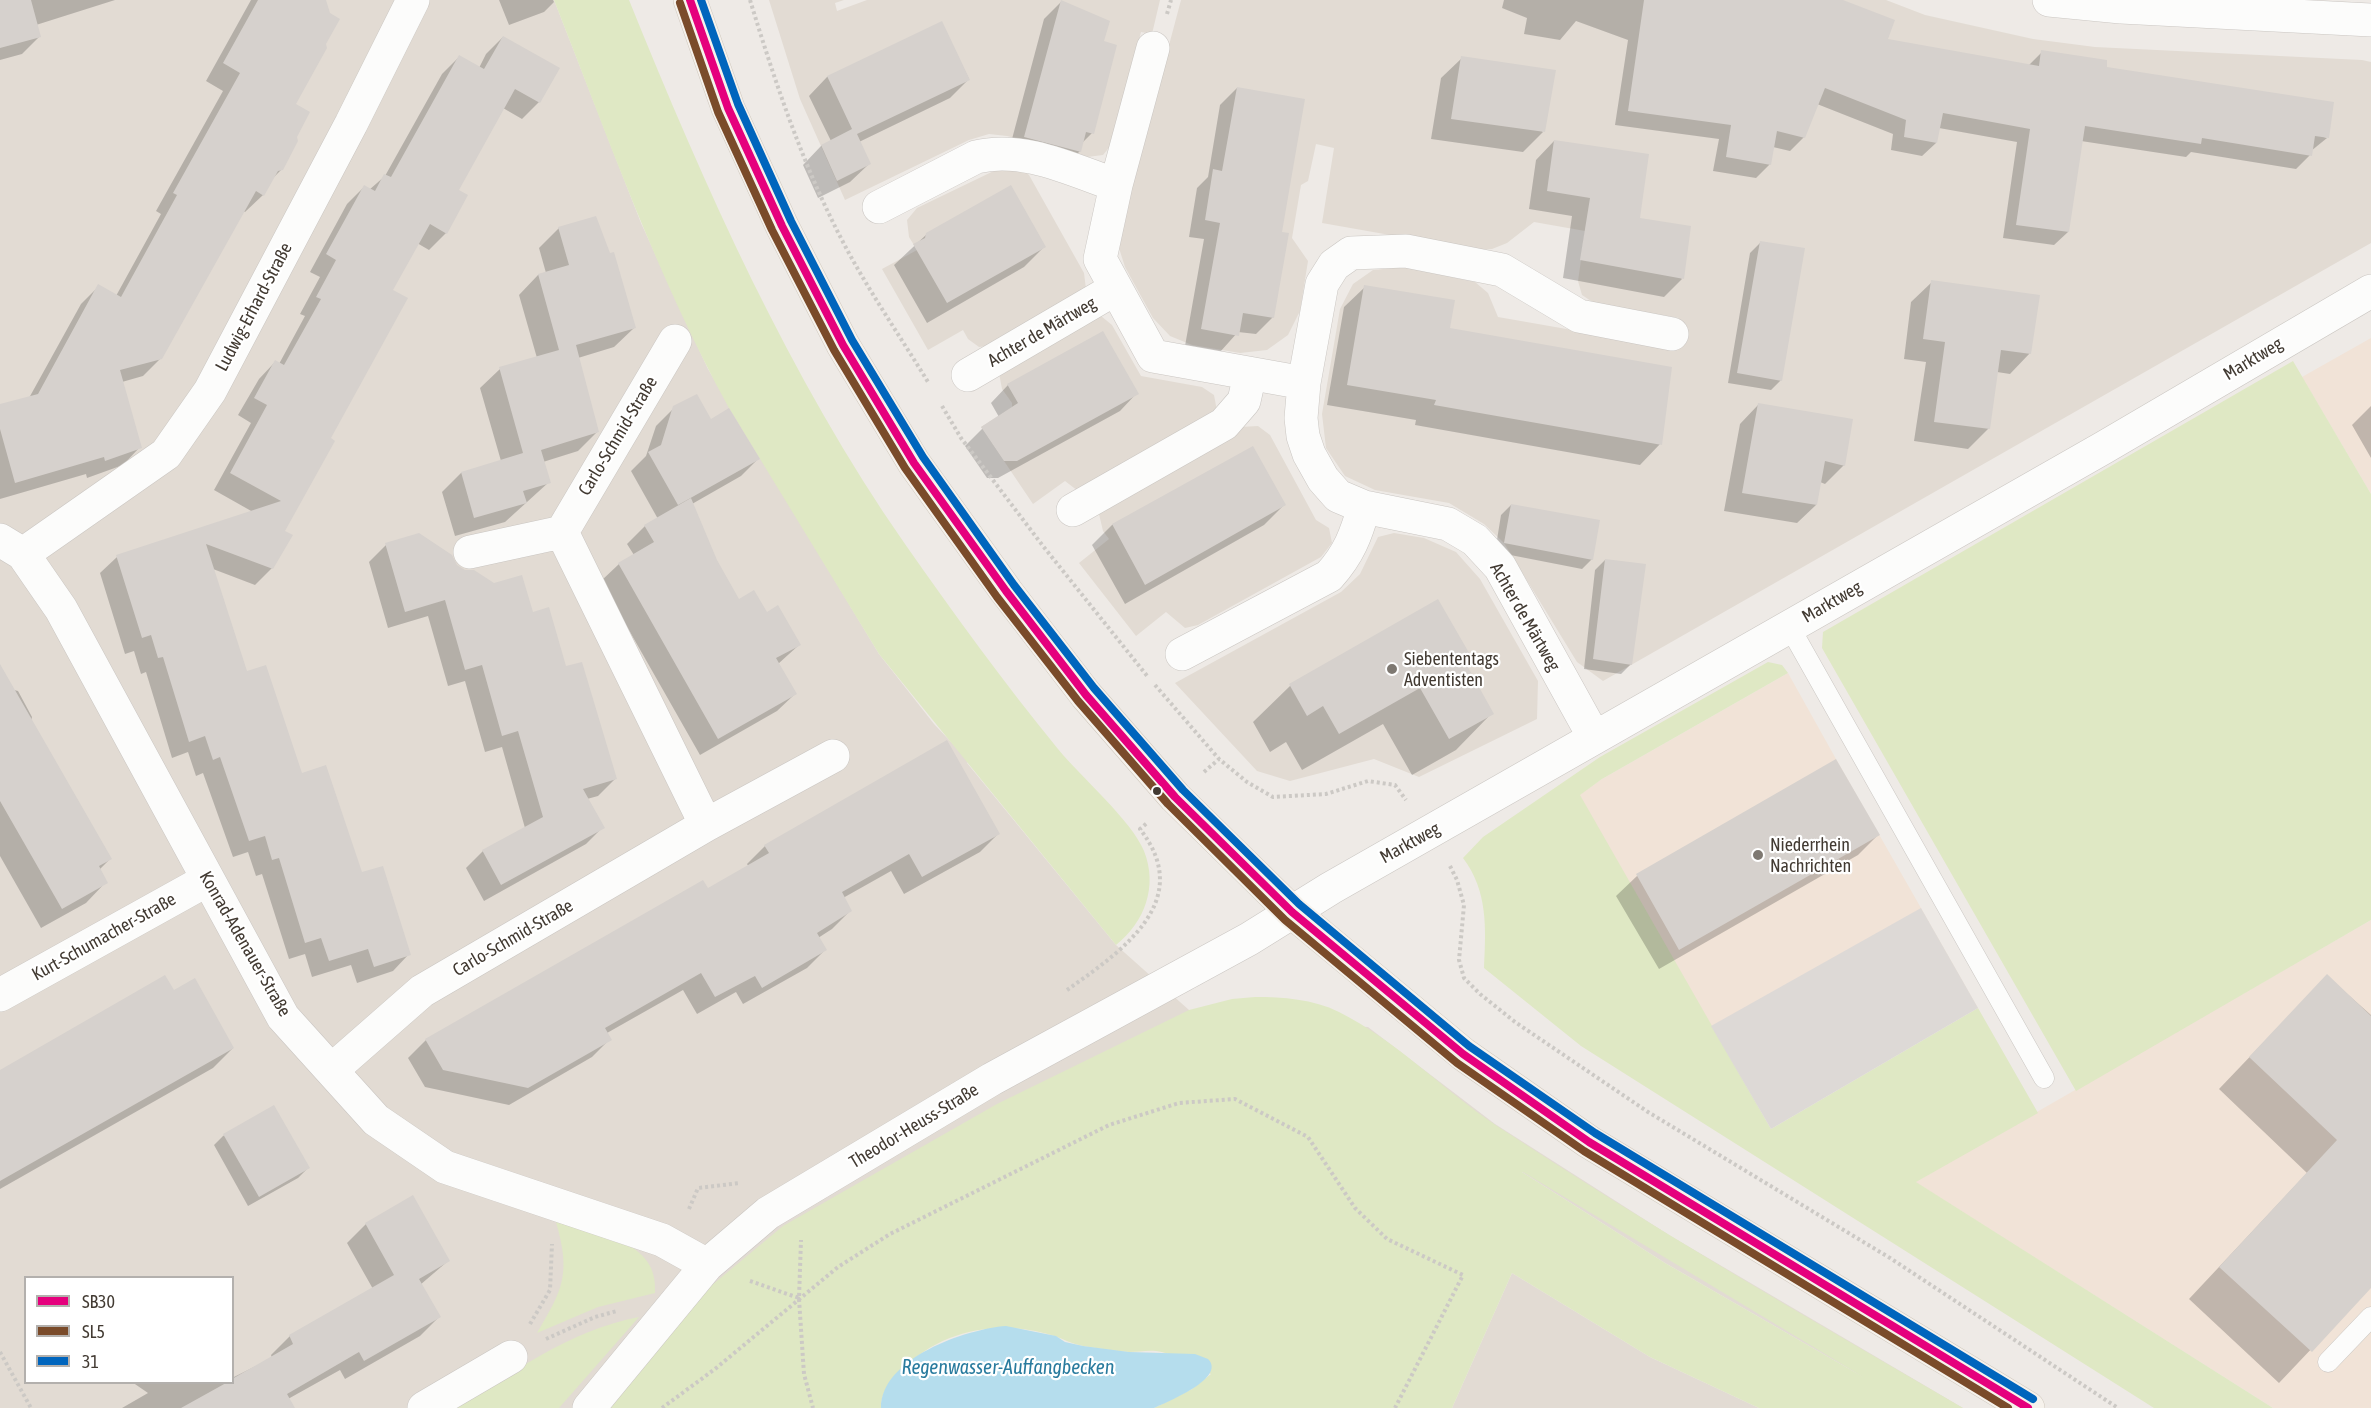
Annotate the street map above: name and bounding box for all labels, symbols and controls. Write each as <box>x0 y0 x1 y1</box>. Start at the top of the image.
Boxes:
street label: Ludwig-Erhard-Straße <box>211 239 297 375</box>
street label: Achter de Märtweg <box>984 292 1100 372</box>
street label: Marktweg <box>2219 333 2287 385</box>
street label: Carlo-Schmid-Straße <box>574 373 662 499</box>
street label: Achter de Märtweg <box>1485 559 1565 675</box>
street label: Marktweg <box>1798 576 1866 628</box>
place label: Siebententags Adventisten <box>1404 648 1499 690</box>
marker: Siebententags Adventisten <box>1385 662 1399 676</box>
unlabelled marker <box>1151 785 1163 797</box>
street label: Marktweg <box>1376 818 1444 868</box>
place label: Niederrhein Nachrichten <box>1770 834 1851 876</box>
marker: Niederrhein Nachrichten <box>1751 848 1765 862</box>
street label: Konrad-Adenauer-Straße <box>195 868 295 1020</box>
street label: Kurt-Schumacher-Straße <box>28 888 180 986</box>
street label: Carlo-Schmid-Straße <box>449 895 577 981</box>
street label: Theodor-Heuss-Straße <box>846 1079 982 1173</box>
legend <box>24 1276 234 1384</box>
text: SB30 <box>82 1291 115 1312</box>
text: SL5 <box>82 1321 105 1342</box>
text: 31 <box>82 1351 99 1372</box>
water label: Regenwasser-Auffangbecken <box>901 1356 1115 1380</box>

